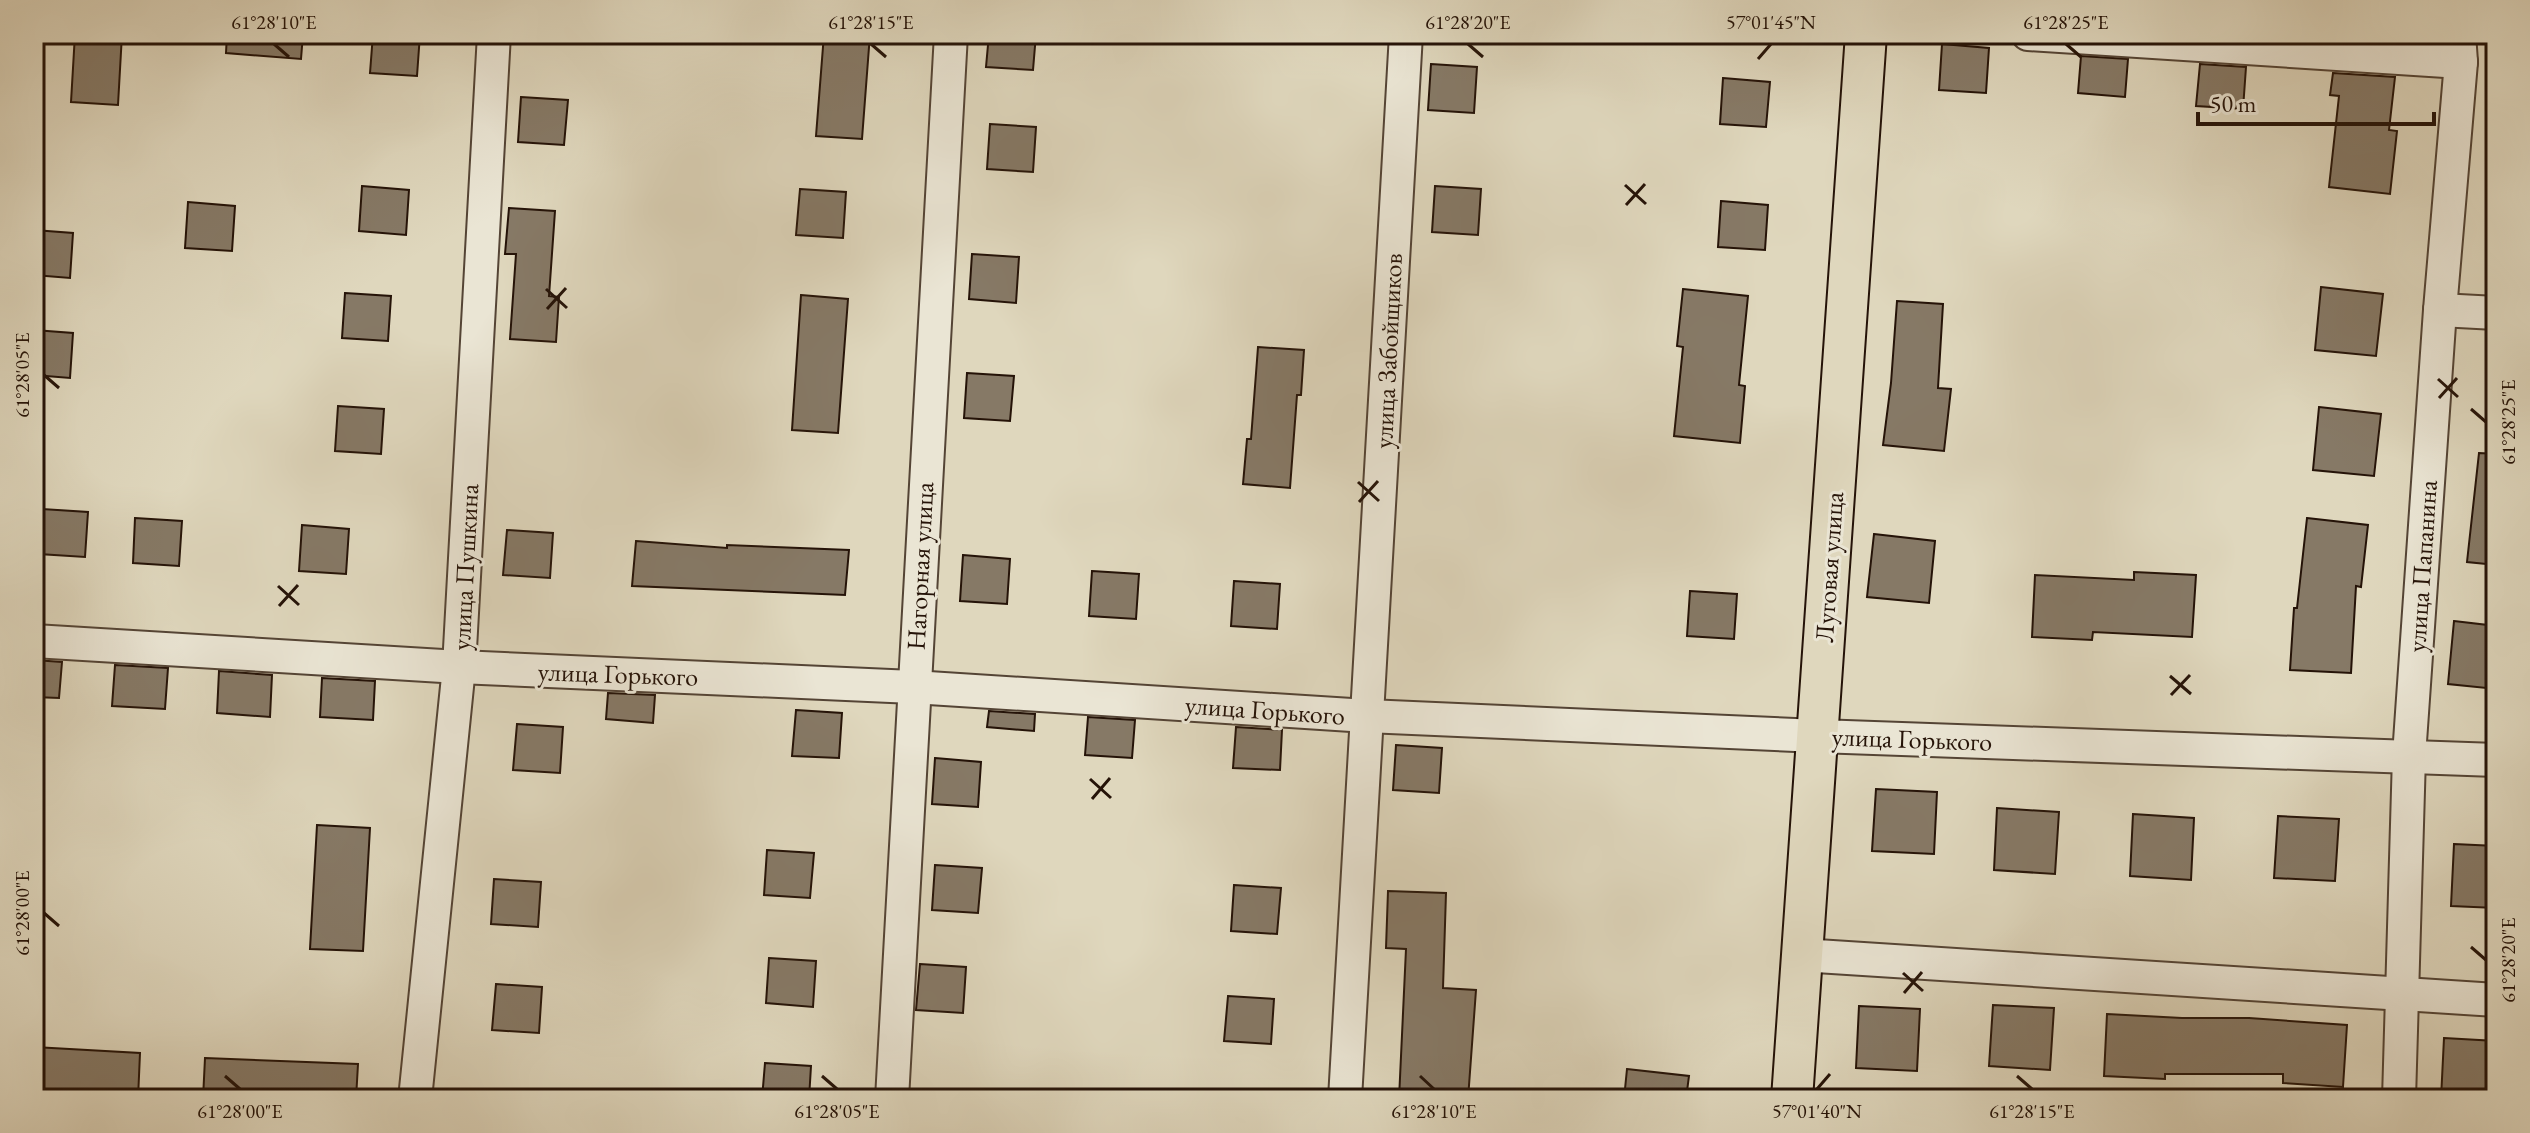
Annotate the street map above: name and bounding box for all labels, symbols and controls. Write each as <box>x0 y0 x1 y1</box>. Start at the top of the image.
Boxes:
text: 61°28'10"E <box>231 9 317 35</box>
text: 61°28'15"E <box>828 9 914 35</box>
text: 61°28'20"E <box>1425 9 1511 35</box>
text: 57°01'45"N <box>1726 9 1816 35</box>
text: 61°28'25"E <box>2023 9 2109 35</box>
scale bar <box>2198 76 2434 126</box>
text: 50 m <box>2210 88 2257 119</box>
street label: улица Забойщиков <box>1366 252 1410 450</box>
text: 61°28'05"E <box>9 332 35 418</box>
text: 61°28'25"E <box>2495 379 2521 465</box>
street label: улица Папанина <box>2399 478 2445 653</box>
street label: Нагорная улица <box>899 480 941 651</box>
street label: улица Пушкина <box>444 482 486 651</box>
street label: Луговая улица <box>1807 490 1851 643</box>
street label: улица Горького <box>537 654 699 694</box>
street label: улица Горького <box>1184 687 1346 733</box>
street label: улица Горького <box>1831 719 1993 759</box>
text: 61°28'00"E <box>9 870 35 956</box>
text: 61°28'20"E <box>2495 917 2521 1003</box>
text: 61°28'00"E <box>197 1098 283 1124</box>
text: 61°28'05"E <box>794 1098 880 1124</box>
text: 61°28'10"E <box>1391 1098 1477 1124</box>
text: 57°01'40"N <box>1772 1098 1862 1124</box>
text: 61°28'15"E <box>1989 1098 2075 1124</box>

